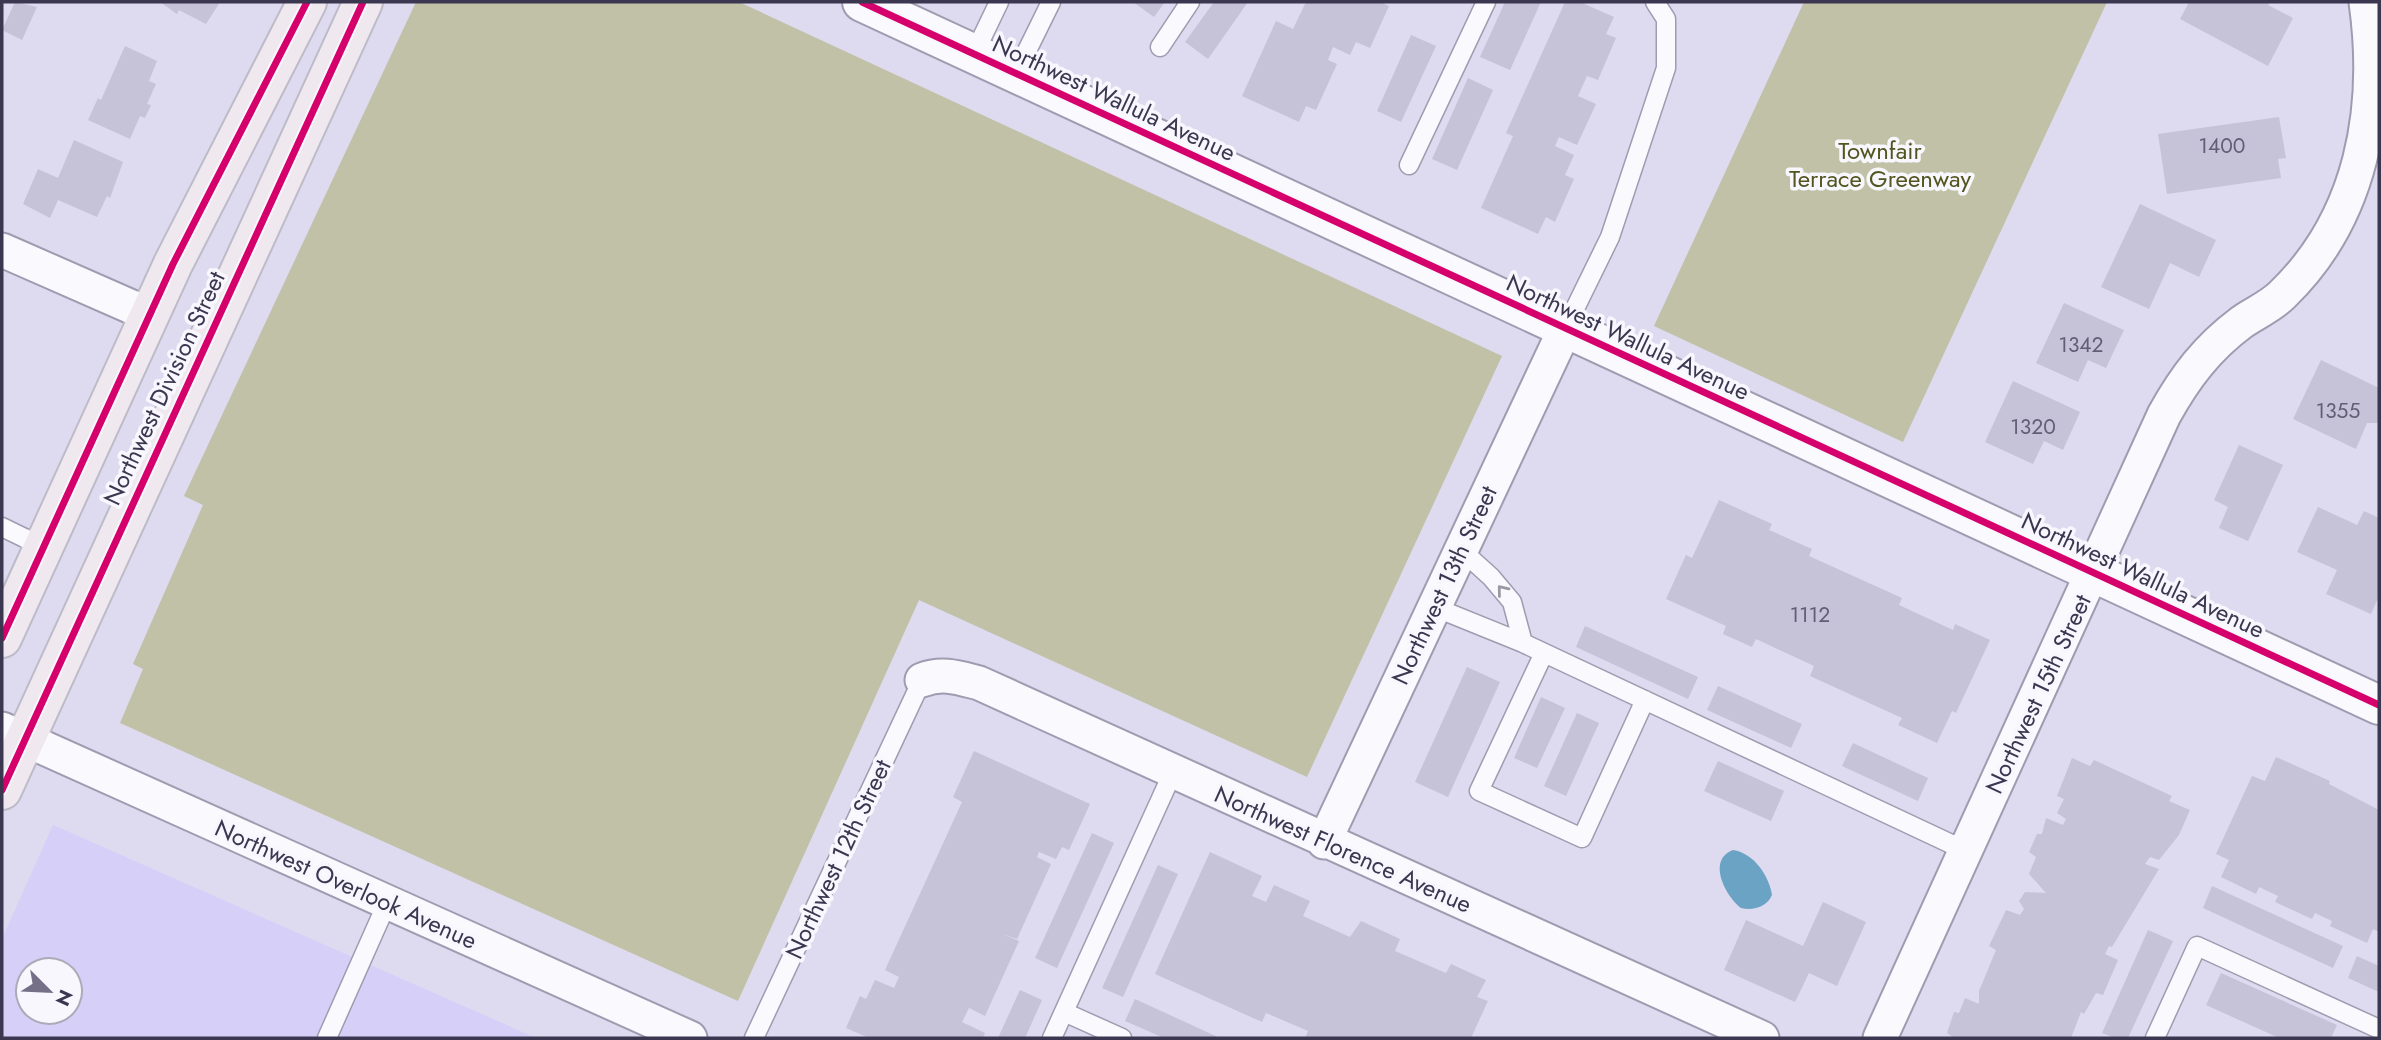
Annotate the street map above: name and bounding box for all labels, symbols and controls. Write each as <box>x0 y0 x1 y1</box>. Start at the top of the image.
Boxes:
street label: Northwest Wallula Avenue <box>987 26 1241 170</box>
house number: 1400 <box>2199 131 2245 161</box>
park label: Townfair Terrace Greenway <box>1789 133 1972 196</box>
street label: Northwest Division Street <box>94 265 234 511</box>
street label: Northwest Wallula Avenue <box>1501 265 1755 409</box>
house number: 1342 <box>2058 330 2104 360</box>
house number: 1355 <box>2316 396 2360 426</box>
house number: 1320 <box>2010 412 2056 442</box>
street label: Northwest 13th Street <box>1383 480 1506 690</box>
street label: Northwest Wallula Avenue <box>2016 503 2270 647</box>
one-way arrow <box>1497 585 1510 597</box>
street label: Northwest 15th Street <box>1976 588 2100 799</box>
house number: 1112 <box>1790 600 1830 630</box>
street label: Northwest 12th Street <box>776 753 900 964</box>
street label: Northwest Florence Avenue <box>1209 776 1477 922</box>
street label: Northwest Overlook Avenue <box>209 810 483 958</box>
north arrow <box>14 956 84 1026</box>
text: N <box>49 985 79 1010</box>

